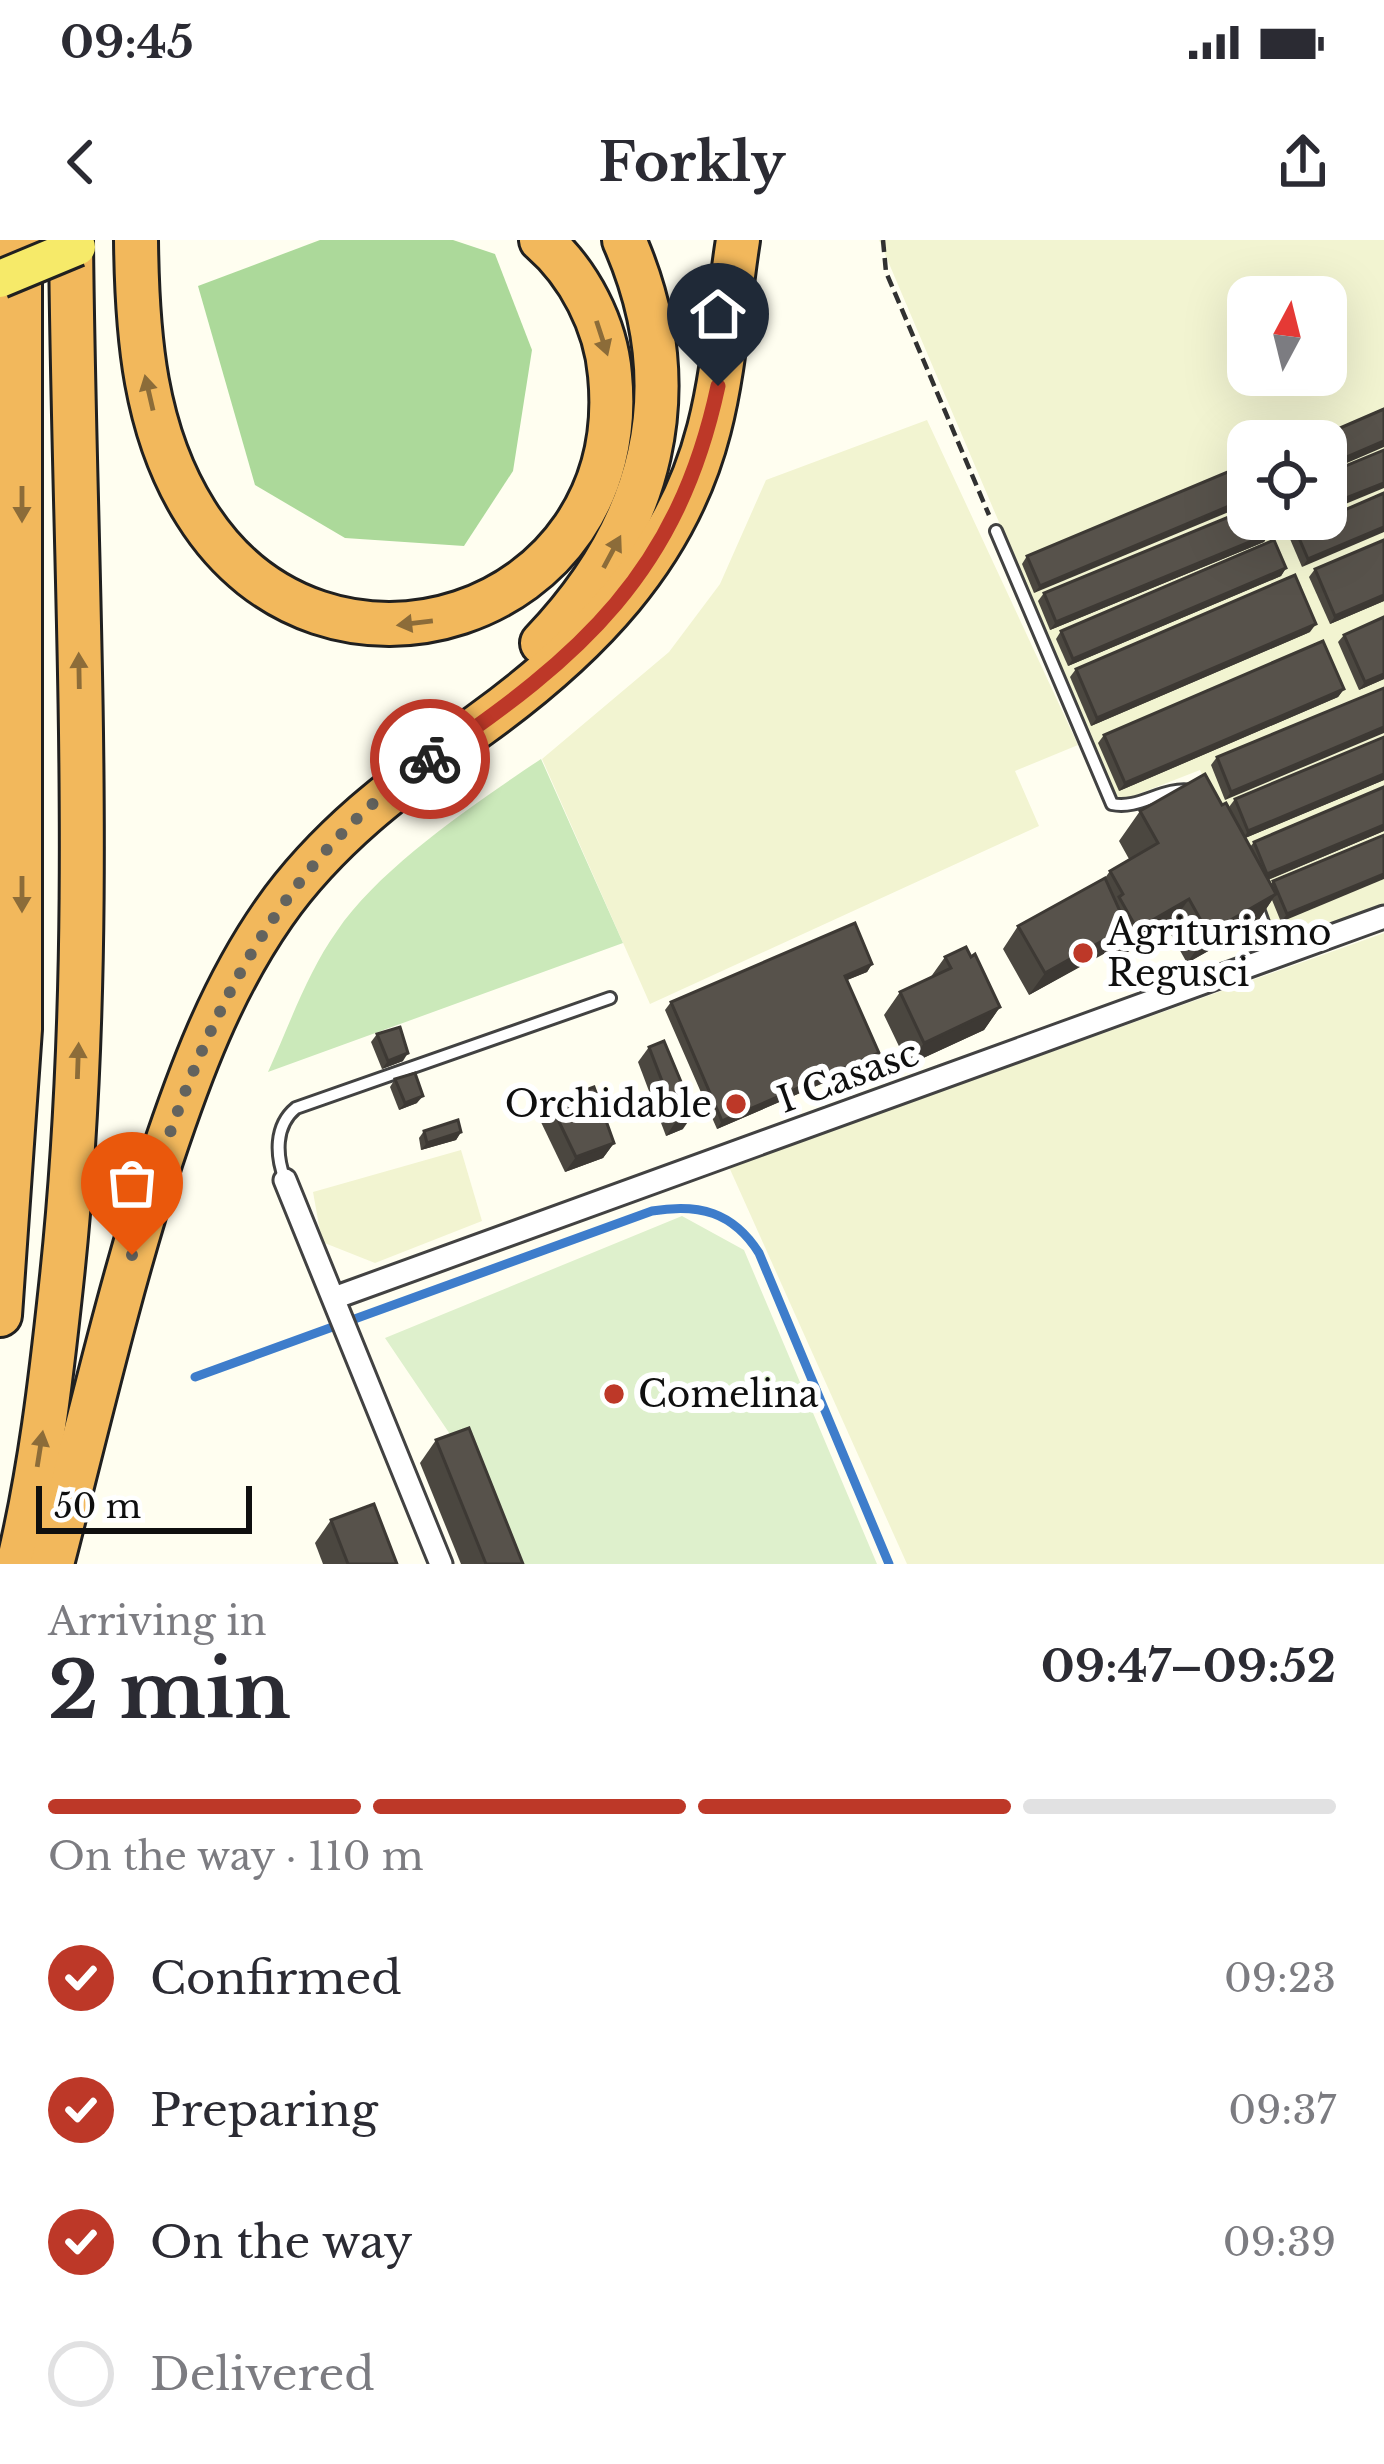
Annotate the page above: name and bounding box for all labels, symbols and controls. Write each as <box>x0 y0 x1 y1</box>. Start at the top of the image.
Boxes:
text: 09:45 <box>60 14 194 70</box>
icon: back <box>48 129 114 195</box>
text: Forkly <box>599 129 785 196</box>
icon: share <box>1270 129 1336 195</box>
pin <box>667 263 769 386</box>
north arrow <box>1227 276 1347 396</box>
map controls <box>1227 276 1347 540</box>
icon: home <box>685 281 751 347</box>
one-way arrow <box>593 320 612 357</box>
one-way arrow <box>139 374 158 412</box>
button: locate <box>1227 420 1347 540</box>
one-way arrow <box>12 486 32 524</box>
one-way arrow <box>602 535 622 570</box>
one-way arrow <box>396 614 434 633</box>
one-way arrow <box>70 651 89 689</box>
courier <box>370 699 490 819</box>
icon: bike <box>397 726 463 792</box>
one-way arrow <box>12 876 32 914</box>
place label: Agriturismo Regusci <box>1106 910 1332 996</box>
marker: Agriturismo Regusci <box>1070 940 1096 966</box>
street label: I Casasc <box>772 1030 924 1123</box>
one-way arrow <box>69 1041 88 1079</box>
place label: Orchidable <box>505 1082 712 1127</box>
marker: Orchidable <box>723 1091 749 1117</box>
pin <box>81 1132 183 1255</box>
icon: bag <box>99 1150 165 1216</box>
place label: Comelina <box>638 1372 818 1417</box>
marker: Comelina <box>601 1381 627 1407</box>
one-way arrow <box>30 1430 49 1467</box>
scale bar <box>36 1480 252 1533</box>
text: 50 m <box>54 1486 141 1527</box>
text: Arriving in <box>48 1597 267 1646</box>
text: 09:47–09:52 <box>1041 1638 1336 1694</box>
text: 2 min <box>48 1642 291 1739</box>
text: On the way · 110 m <box>48 1832 424 1881</box>
icon: check <box>48 1945 114 2011</box>
text: Confirmed <box>150 1950 402 2006</box>
text: 09:23 <box>1224 1954 1336 2003</box>
icon: check <box>48 2077 114 2143</box>
text: Preparing <box>150 2082 378 2138</box>
text: 09:37 <box>1228 2086 1336 2135</box>
icon: check <box>48 2209 114 2275</box>
text: On the way <box>150 2214 413 2270</box>
text: 09:39 <box>1223 2218 1336 2267</box>
text: Delivered <box>150 2346 375 2402</box>

